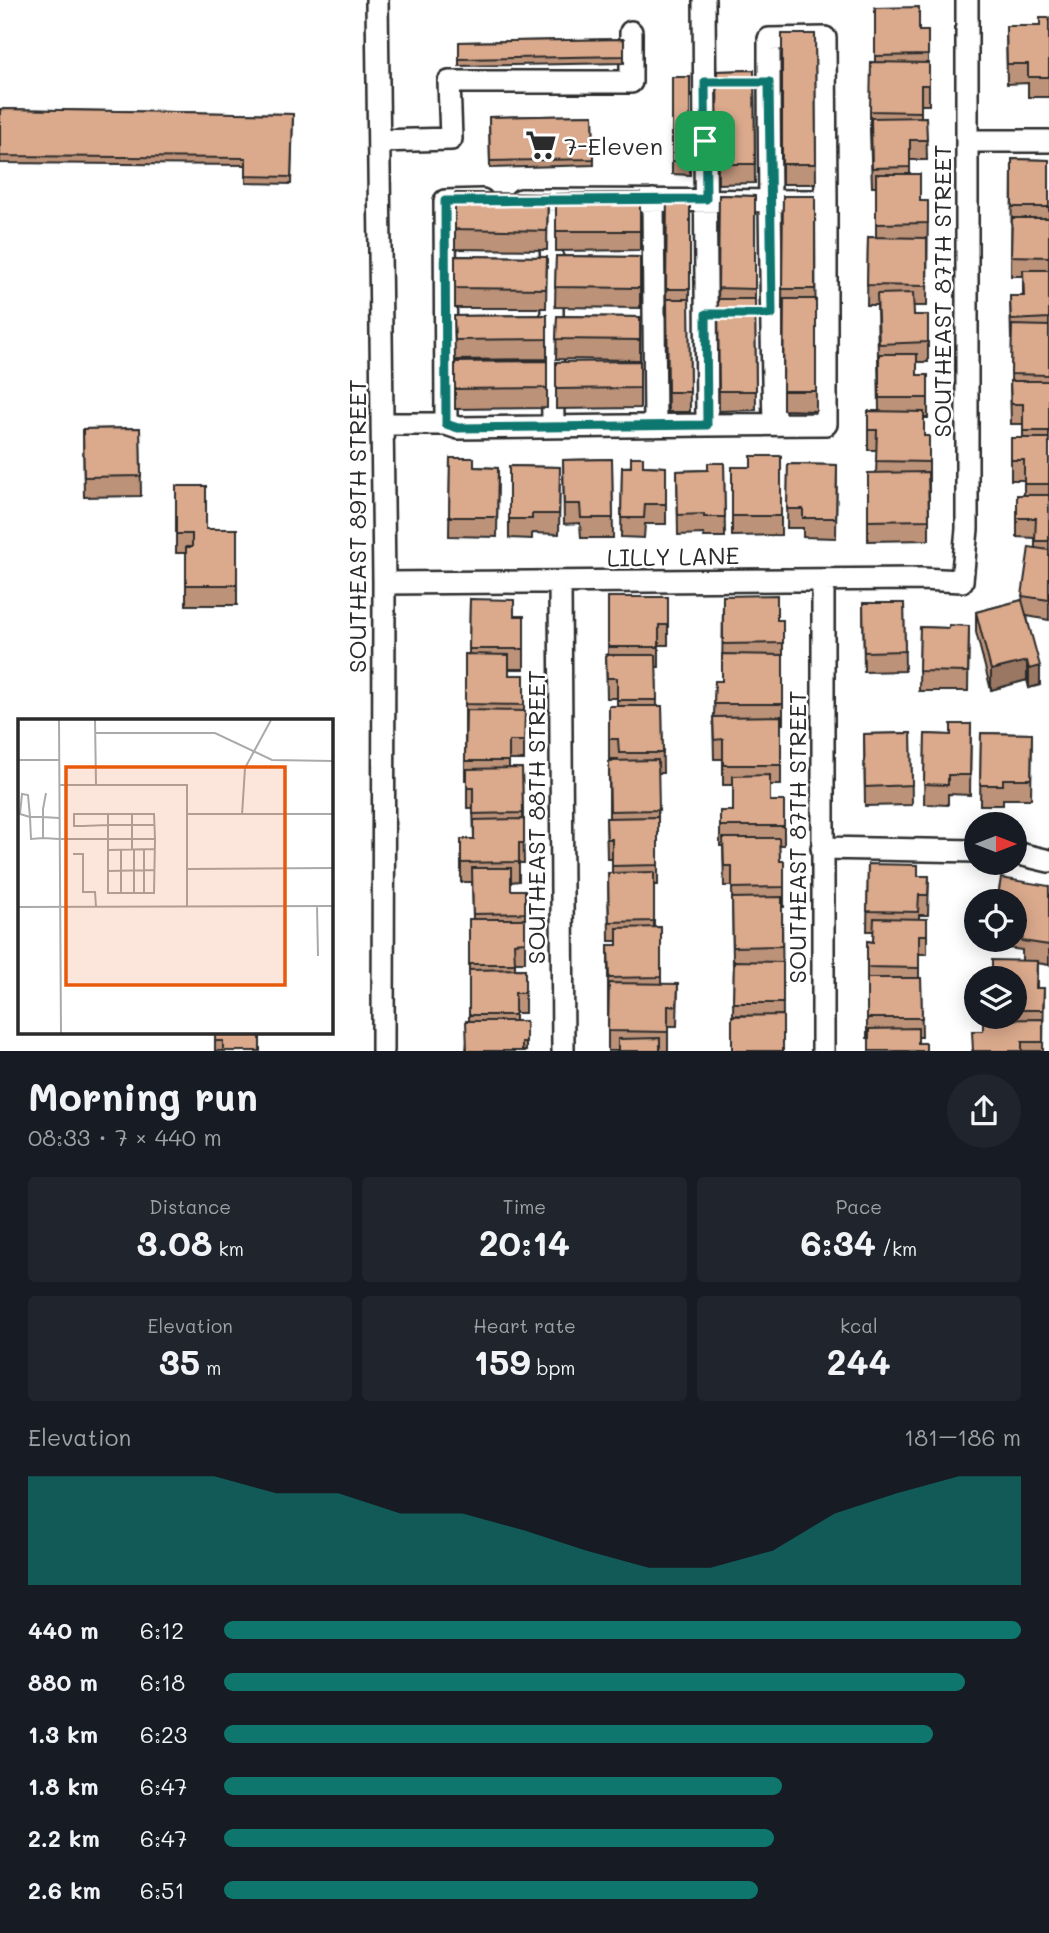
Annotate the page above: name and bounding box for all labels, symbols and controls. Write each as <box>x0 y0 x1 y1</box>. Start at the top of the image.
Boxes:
pin <box>675 111 735 171</box>
icon: arrive <box>686 122 724 160</box>
supermarket icon: 7-Eleven <box>524 128 558 162</box>
place label: 7-Eleven <box>564 130 663 161</box>
street label: SOUTHEAST 87TH STREET <box>926 144 957 438</box>
street label: SOUTHEAST 89TH STREET <box>341 379 372 673</box>
street label: LILLY LANE <box>606 539 740 573</box>
street label: SOUTHEAST 88TH STREET <box>520 670 551 964</box>
street label: SOUTHEAST 87TH STREET <box>781 690 812 984</box>
inset map <box>18 719 332 1034</box>
north arrow <box>964 812 1027 875</box>
map controls <box>964 812 1027 1029</box>
button: locate <box>964 889 1027 952</box>
button: layers <box>964 966 1027 1029</box>
text: Morning run <box>28 1071 258 1121</box>
button: share <box>947 1074 1021 1148</box>
text: 08:33 · 7 × 440 m <box>28 1122 222 1152</box>
text: Distance <box>149 1194 231 1219</box>
text: Time <box>503 1194 546 1219</box>
text: Pace <box>836 1194 882 1219</box>
text: 3.08 <box>137 1219 213 1265</box>
text: 20:14 <box>479 1219 570 1265</box>
text: 6:34 <box>800 1219 876 1265</box>
text: km <box>213 1236 244 1261</box>
text: /km <box>876 1236 917 1261</box>
text: Elevation <box>148 1313 233 1338</box>
text: Heart rate <box>473 1313 576 1338</box>
text: kcal <box>840 1313 878 1338</box>
text: 35 <box>159 1338 200 1384</box>
text: 159 <box>473 1338 530 1384</box>
text: 244 <box>827 1338 891 1384</box>
text: m <box>200 1355 222 1380</box>
text: bpm <box>530 1355 576 1380</box>
text: Elevation <box>28 1422 131 1452</box>
text: 181–186 m <box>904 1422 1021 1452</box>
text: 440 m <box>28 1615 99 1645</box>
text: 6:12 <box>140 1615 184 1645</box>
text: 880 m <box>28 1667 98 1697</box>
text: 6:18 <box>140 1667 185 1697</box>
text: 1.3 km <box>28 1719 98 1749</box>
text: 6:23 <box>140 1719 187 1749</box>
text: 1.8 km <box>28 1771 98 1801</box>
text: 6:47 <box>140 1771 187 1801</box>
text: 2.2 km <box>28 1823 100 1853</box>
text: 6:47 <box>140 1823 187 1853</box>
text: 2.6 km <box>28 1875 101 1905</box>
text: 6:51 <box>140 1875 185 1905</box>

